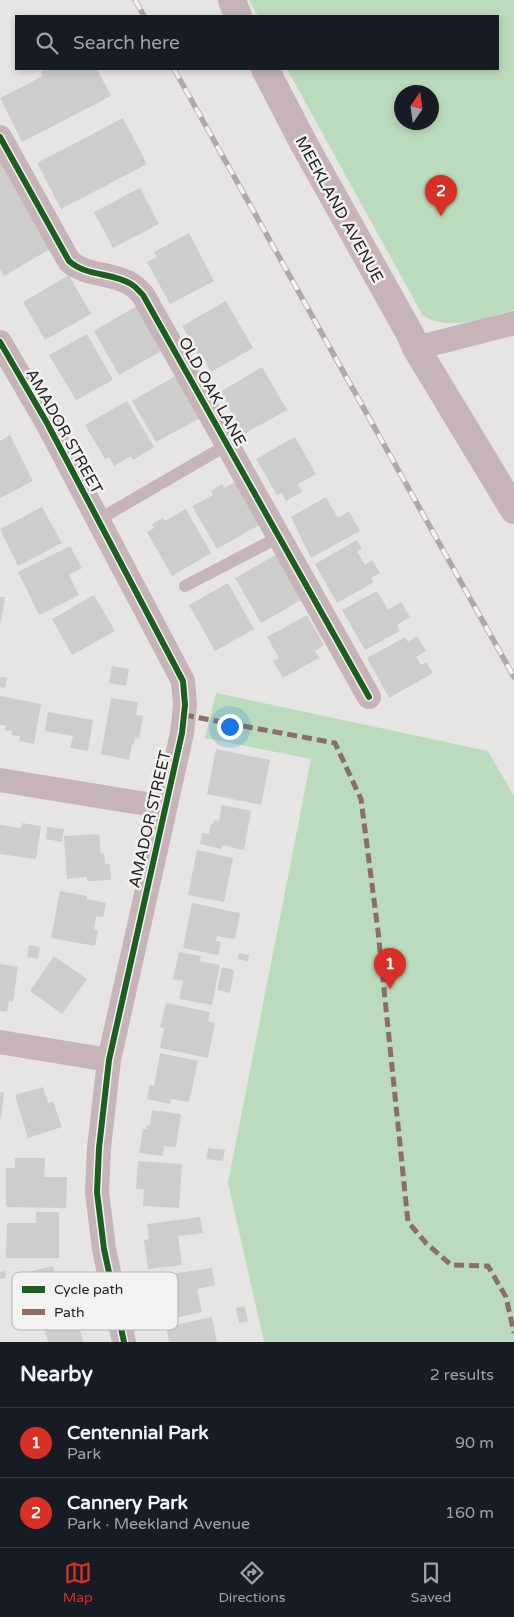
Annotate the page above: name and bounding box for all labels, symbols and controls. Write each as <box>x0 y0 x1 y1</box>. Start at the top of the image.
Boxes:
search box <box>15 15 499 70</box>
icon: search <box>33 29 61 57</box>
text: Search here <box>73 32 180 54</box>
north arrow <box>394 85 439 130</box>
street label: MEEKLAND AVENUE <box>291 133 388 286</box>
pin: 2 <box>425 175 457 216</box>
street label: OLD OAK LANE <box>174 333 250 450</box>
street label: AMADOR STREET <box>21 365 107 498</box>
your location <box>217 714 243 740</box>
street label: AMADOR STREET <box>124 748 176 890</box>
pin: 1 <box>374 948 406 989</box>
legend <box>12 1272 178 1330</box>
text: Cycle path <box>54 1281 123 1298</box>
text: Path <box>54 1304 85 1321</box>
text: Nearby <box>20 1362 93 1387</box>
text: 2 results <box>430 1365 494 1385</box>
text: Centennial Park <box>67 1422 209 1444</box>
text: 1 <box>31 1433 41 1453</box>
text: 90 m <box>455 1433 494 1453</box>
text: Park <box>67 1444 101 1464</box>
text: Cannery Park <box>67 1492 188 1514</box>
text: 2 <box>31 1503 41 1523</box>
text: 160 m <box>445 1503 494 1523</box>
text: Park · Meekland Avenue <box>67 1514 250 1534</box>
tab: Map <box>63 1559 93 1606</box>
tab: Directions <box>218 1559 285 1606</box>
tab: Saved <box>411 1559 451 1606</box>

